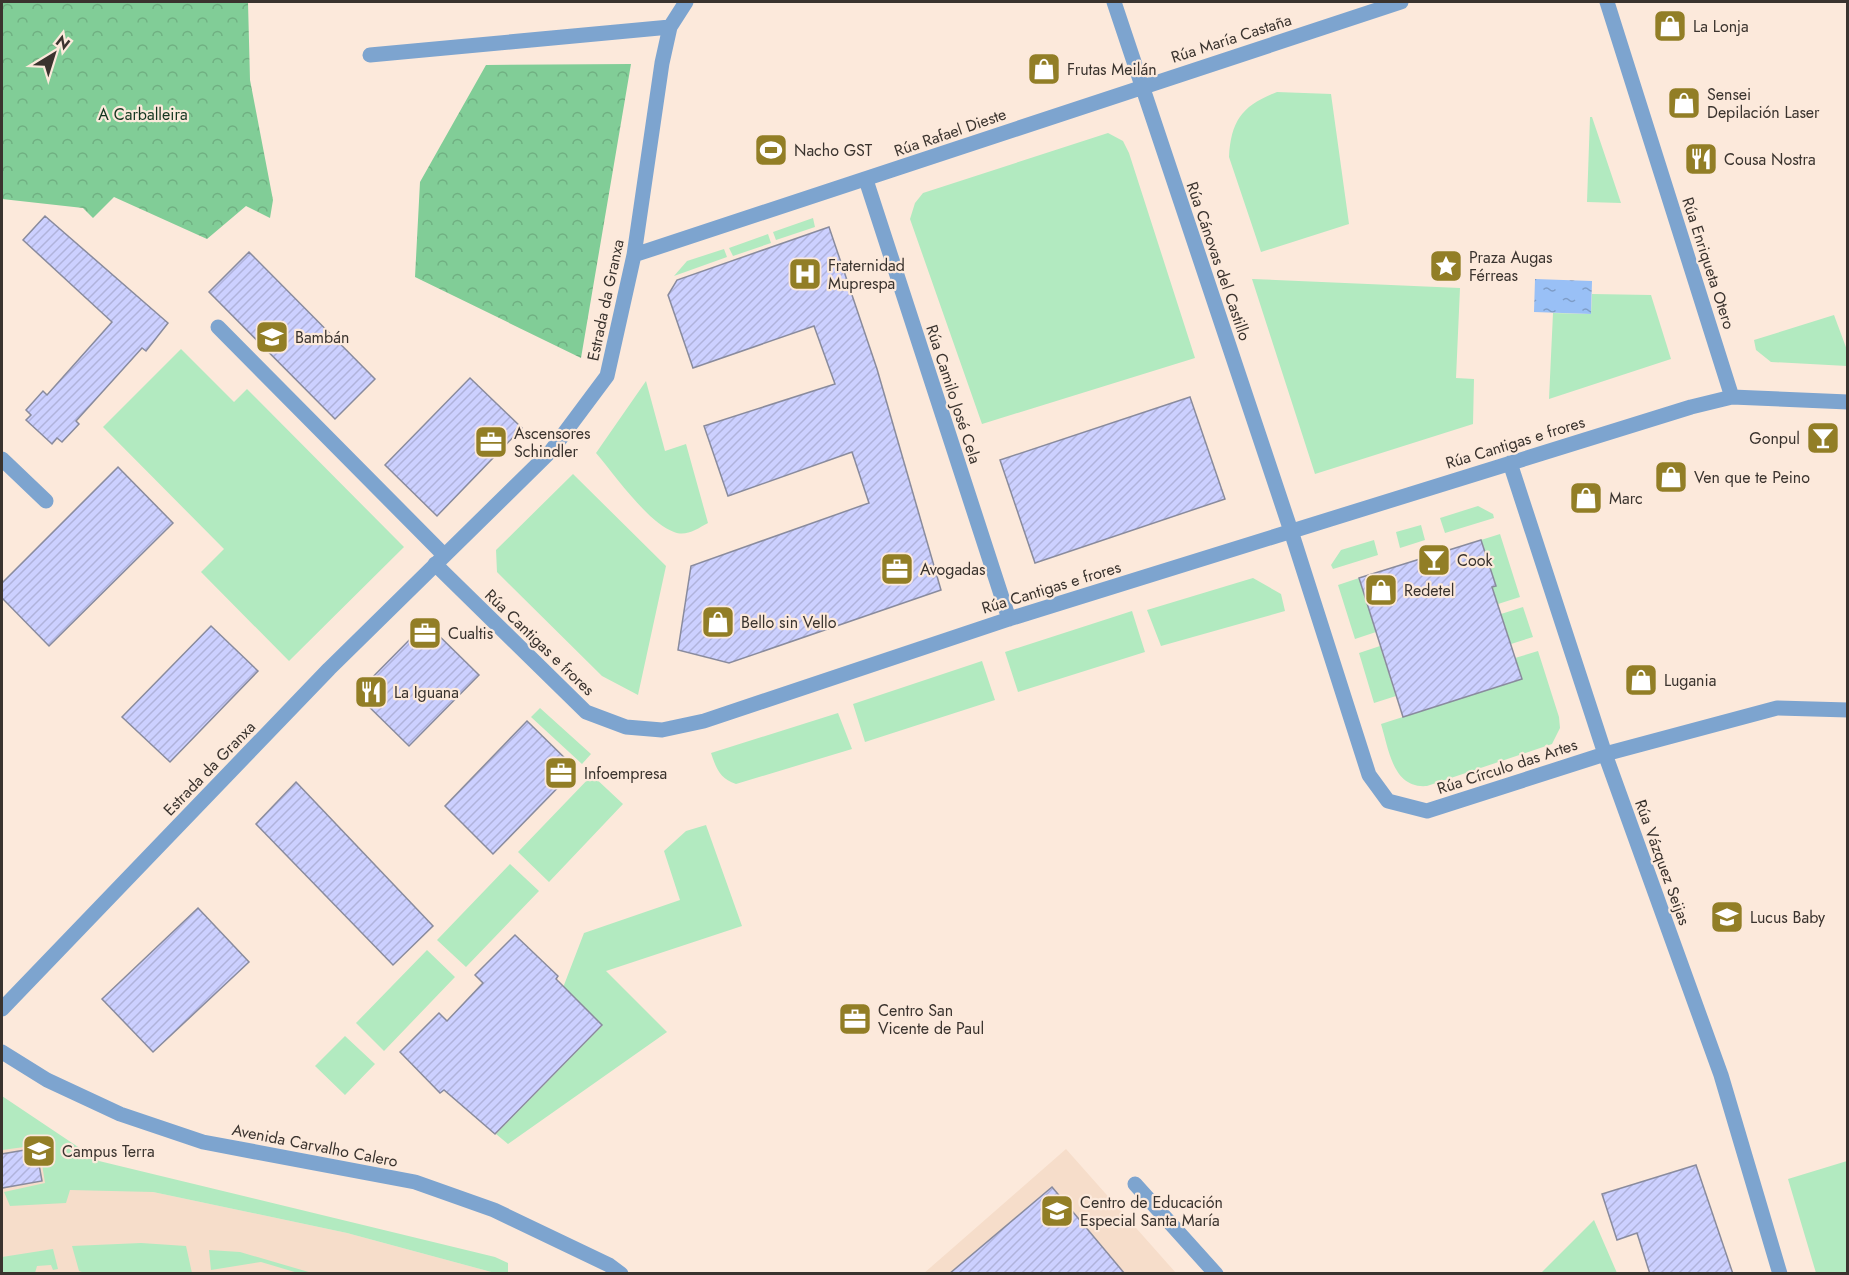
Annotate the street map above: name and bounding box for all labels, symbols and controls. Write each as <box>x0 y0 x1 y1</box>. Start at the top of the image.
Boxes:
street label: Rúa María Castaña <box>1168 8 1294 69</box>
shop icon: La Lonja <box>1652 8 1688 44</box>
place label: La Lonja <box>1693 15 1749 38</box>
north arrow <box>24 24 84 84</box>
text: N <box>51 30 75 56</box>
shop icon: Frutas Meilán <box>1026 51 1062 87</box>
place label: Frutas Meilán <box>1067 58 1157 81</box>
place label: Sensei Depilación Laser <box>1707 83 1820 124</box>
shop icon: Sensei Depilación Laser <box>1666 85 1702 121</box>
park label: A Carballeira <box>98 103 188 126</box>
street label: Rúa Rafael Dieste <box>891 103 1009 162</box>
sports icon: Nacho GST <box>753 132 789 168</box>
place label: Nacho GST <box>794 139 873 162</box>
restaurant icon: Cousa Nostra <box>1683 141 1719 177</box>
place label: Cousa Nostra <box>1724 148 1816 171</box>
street label: Rúa Cánovas del Castillo <box>1181 179 1257 344</box>
street label: Rúa Enriqueta Otero <box>1676 194 1741 332</box>
street label: Estrada da Granxa <box>581 237 630 363</box>
place label: Praza Augas Férreas <box>1469 246 1552 287</box>
place icon: Praza Augas Férreas <box>1428 248 1464 284</box>
place label: Fraternidad Muprespa <box>828 254 905 295</box>
hospital icon: Fraternidad Muprespa <box>787 256 823 292</box>
school or university icon: Bambán <box>254 319 290 355</box>
street label: Rúa Camilo José Cela <box>920 322 987 467</box>
place label: Bambán <box>295 326 349 349</box>
street label: Rúa Cantigas e frores <box>1443 410 1588 475</box>
bar icon: Gonpul <box>1805 420 1841 456</box>
place label: Ascensores Schindler <box>514 422 590 463</box>
office icon: Ascensores Schindler <box>473 424 509 460</box>
place label: Gonpul <box>1749 427 1800 450</box>
shop icon: Ven que te Peino <box>1653 459 1689 495</box>
place label: Ven que te Peino <box>1694 466 1810 489</box>
shop icon: Marc <box>1568 480 1604 516</box>
place label: Marc <box>1609 487 1643 510</box>
bar icon: Cook <box>1416 542 1452 578</box>
place label: Cook <box>1457 549 1493 572</box>
office icon: Avogadas <box>879 551 915 587</box>
street label: Rúa Cantigas e frores <box>979 555 1124 620</box>
place label: Avogadas <box>920 558 985 581</box>
shop icon: Redetel <box>1363 572 1399 608</box>
place label: Redetel <box>1404 579 1454 602</box>
street label: Rúa Cantigas e frores <box>480 584 600 701</box>
shop icon: Bello sin Vello <box>700 604 736 640</box>
place label: Bello sin Vello <box>741 611 837 634</box>
office icon: Cualtis <box>407 615 443 651</box>
place label: Cualtis <box>448 622 493 645</box>
shop icon: Lugania <box>1623 662 1659 698</box>
place label: Lugania <box>1664 669 1716 692</box>
restaurant icon: La Iguana <box>353 674 389 710</box>
place label: La Iguana <box>394 681 459 704</box>
street label: Estrada da Granxa <box>158 716 261 821</box>
street label: Rúa Círculo das Artes <box>1434 733 1580 800</box>
office icon: Infoempresa <box>543 755 579 791</box>
place label: Infoempresa <box>584 762 667 785</box>
street label: Rúa Vázquez Seijas <box>1629 796 1696 928</box>
school or university icon: Lucus Baby <box>1709 899 1745 935</box>
place label: Lucus Baby <box>1750 906 1826 929</box>
place label: Centro San Vicente de Paul <box>878 999 984 1040</box>
office icon: Centro San Vicente de Paul <box>837 1001 873 1037</box>
street label: Avenida Carvalho Calero <box>230 1118 400 1173</box>
school or university icon: Campus Terra <box>21 1133 57 1169</box>
place label: Campus Terra <box>62 1140 155 1163</box>
place label: Centro de Educación Especial Santa María <box>1080 1191 1223 1232</box>
school or university icon: Centro de Educación Especial Santa María <box>1039 1193 1075 1229</box>

